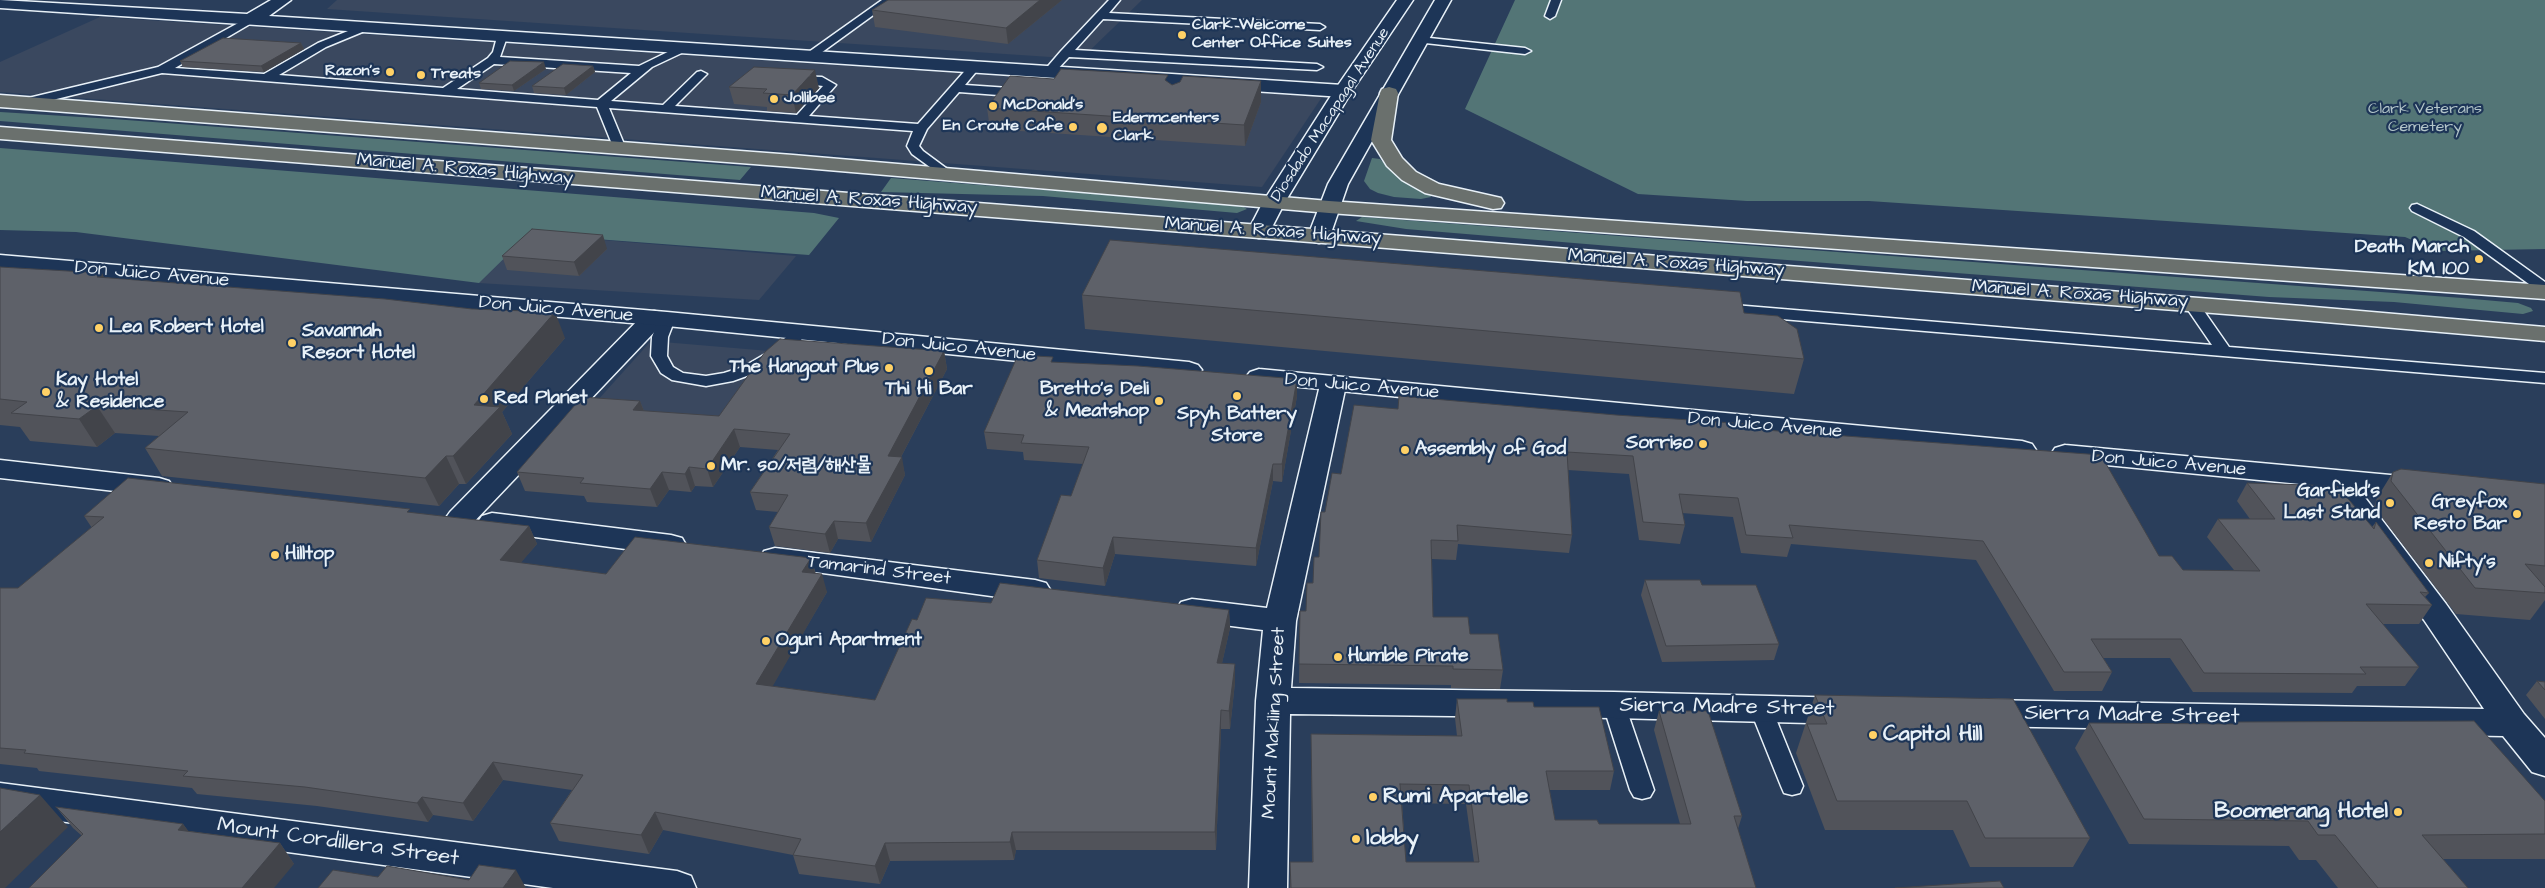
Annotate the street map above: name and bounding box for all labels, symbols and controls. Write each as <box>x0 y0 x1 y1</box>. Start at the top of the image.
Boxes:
place label: Clark Welcome Center Office Suites <box>1192 16 1352 54</box>
street label: Diosdado Macapagal Avenue <box>1267 24 1395 206</box>
marker: Clark Welcome Center Office Suites <box>1176 29 1188 41</box>
place label: Razon’s <box>325 62 380 82</box>
place label: Treats <box>431 65 481 85</box>
marker: Razon’s <box>384 66 396 78</box>
marker: Treats <box>415 69 427 81</box>
place label: Jollibee <box>784 89 835 109</box>
marker: Jollibee <box>768 93 780 105</box>
place label: McDonald's <box>1003 96 1083 116</box>
marker: McDonald's <box>987 100 999 112</box>
park label: Clark Veterans Cemetery <box>2368 100 2482 138</box>
place label: Edermcenters Clark <box>1113 109 1219 147</box>
place label: En Croute Cafe <box>943 117 1063 137</box>
marker: En Croute Cafe <box>1067 121 1079 133</box>
marker: Edermcenters Clark <box>1095 121 1109 135</box>
street label: Manuel A. Roxas Highway <box>356 149 574 191</box>
street label: Manuel A. Roxas Highway <box>760 182 978 220</box>
street label: Manuel A. Roxas Highway <box>1164 213 1382 251</box>
place label: Death March KM 100 <box>2355 237 2469 281</box>
street label: Manuel A. Roxas Highway <box>1567 245 1785 283</box>
marker: Death March KM 100 <box>2473 253 2485 265</box>
street label: Don Juico Avenue <box>74 257 230 293</box>
street label: Manuel A. Roxas Highway <box>1971 276 2189 314</box>
street label: Don Juico Avenue <box>478 292 634 328</box>
place label: Lea Robert Hotel <box>109 317 264 339</box>
place label: Savannah Resort Hotel <box>302 321 415 365</box>
marker: Lea Robert Hotel <box>93 322 105 334</box>
street label: Don Juico Avenue <box>881 329 1037 367</box>
marker: Savannah Resort Hotel <box>286 337 298 349</box>
place label: The Hangout Plus <box>729 357 879 379</box>
marker: The Hangout Plus <box>883 362 895 374</box>
marker: Thi Hi Bar <box>923 365 935 377</box>
street label: Don Juico Avenue <box>1284 369 1440 405</box>
place label: Kay Hotel & Residence <box>56 370 164 414</box>
place label: Thi Hi Bar <box>885 379 973 401</box>
place label: Bretto's Deli & Meatshop <box>1040 379 1149 423</box>
marker: Kay Hotel & Residence <box>40 386 52 398</box>
place label: Red Planet <box>494 388 587 410</box>
marker: Spyh Battery Store <box>1231 390 1243 402</box>
marker: Red Planet <box>478 393 490 405</box>
marker: Bretto's Deli & Meatshop <box>1153 395 1165 407</box>
place label: Spyh Battery Store <box>1177 404 1297 448</box>
street label: Don Juico Avenue <box>1687 408 1843 444</box>
place label: Sorriso <box>1626 433 1693 455</box>
marker: Sorriso <box>1697 438 1709 450</box>
place label: Assembly of God <box>1415 439 1566 461</box>
marker: Assembly of God <box>1399 444 1411 456</box>
street label: Don Juico Avenue <box>2091 446 2247 482</box>
place label: Mr. so/저렴/해산물 <box>721 455 871 477</box>
marker: Mr. so/저렴/해산물 <box>705 460 717 472</box>
place label: Garfield's Last Stand <box>2284 481 2380 525</box>
place label: Greyfox Resto Bar <box>2414 492 2507 536</box>
marker: Garfield's Last Stand <box>2384 497 2396 509</box>
marker: Greyfox Resto Bar <box>2511 508 2523 520</box>
place label: Hilltop <box>285 544 334 566</box>
marker: Hilltop <box>269 549 281 561</box>
street label: Tamarind Street <box>806 551 952 591</box>
place label: Nifty's <box>2439 552 2496 574</box>
marker: Nifty's <box>2423 557 2435 569</box>
street label: Mount Makiling Street <box>1259 626 1291 820</box>
place label: Oguri Apartment <box>776 630 922 652</box>
marker: Oguri Apartment <box>760 635 772 647</box>
place label: Humble Pirate <box>1348 646 1469 668</box>
marker: Humble Pirate <box>1332 651 1344 663</box>
street label: Sierra Madre Street <box>1619 693 1835 723</box>
street label: Sierra Madre Street <box>2024 701 2240 731</box>
place label: Capitol Hill <box>1883 722 1982 748</box>
marker: Capitol Hill <box>1867 729 1879 741</box>
place label: Rumi Apartelle <box>1383 784 1528 810</box>
marker: Rumi Apartelle <box>1367 791 1379 803</box>
place label: Boomerang Hotel <box>2214 799 2388 825</box>
marker: Boomerang Hotel <box>2392 806 2404 818</box>
street label: Mount Cordillera Street <box>215 813 461 873</box>
place label: lobby <box>1366 826 1419 852</box>
marker: lobby <box>1350 833 1362 845</box>

